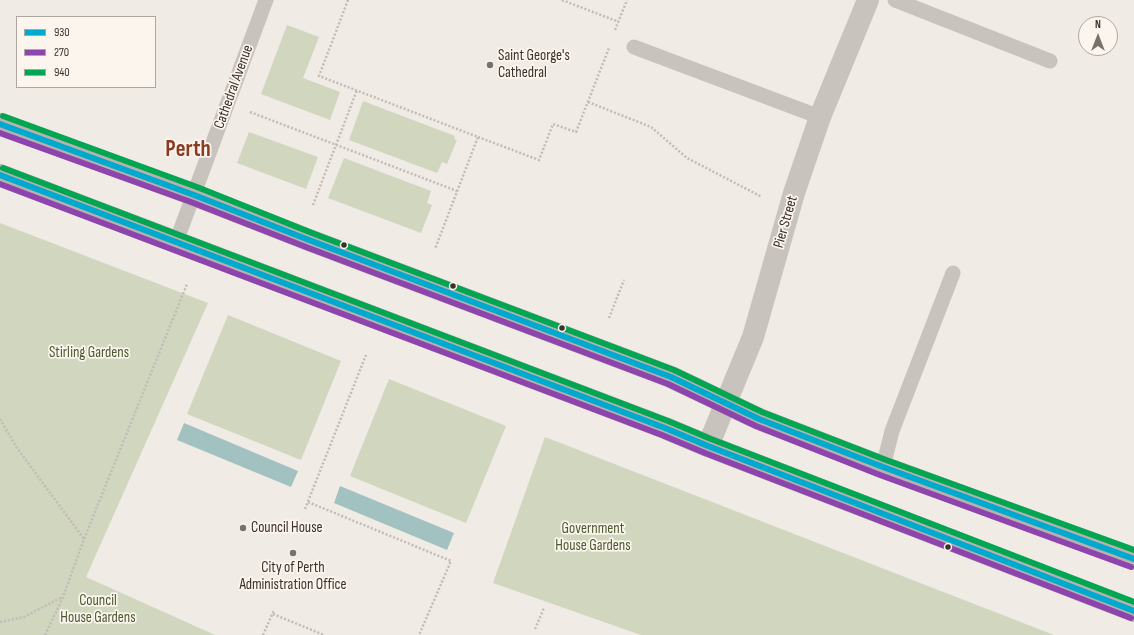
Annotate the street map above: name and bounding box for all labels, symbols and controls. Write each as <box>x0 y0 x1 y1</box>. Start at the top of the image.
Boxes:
legend <box>16 16 156 88</box>
north arrow <box>1078 16 1118 56</box>
text: N <box>1095 18 1101 31</box>
text: 930 <box>54 25 70 40</box>
street label: Cathedral Avenue <box>211 43 257 131</box>
text: 270 <box>54 45 69 60</box>
place label: Saint George's Cathedral <box>498 47 570 82</box>
marker: Saint George's Cathedral <box>485 60 495 70</box>
text: 940 <box>54 65 70 80</box>
district label: Perth <box>165 136 211 164</box>
street label: Pier Street <box>770 194 802 250</box>
unlabelled marker <box>339 240 349 250</box>
unlabelled marker <box>448 281 458 291</box>
unlabelled marker <box>557 323 567 333</box>
park label: Stirling Gardens <box>49 344 129 362</box>
place label: Council House <box>251 519 323 537</box>
park label: Government House Gardens <box>555 520 631 555</box>
marker: Council House <box>238 523 248 533</box>
unlabelled marker <box>943 542 953 552</box>
marker: City of Perth Administration Office <box>288 548 298 558</box>
place label: City of Perth Administration Office <box>239 559 347 594</box>
park label: Council House Gardens <box>60 592 136 627</box>

